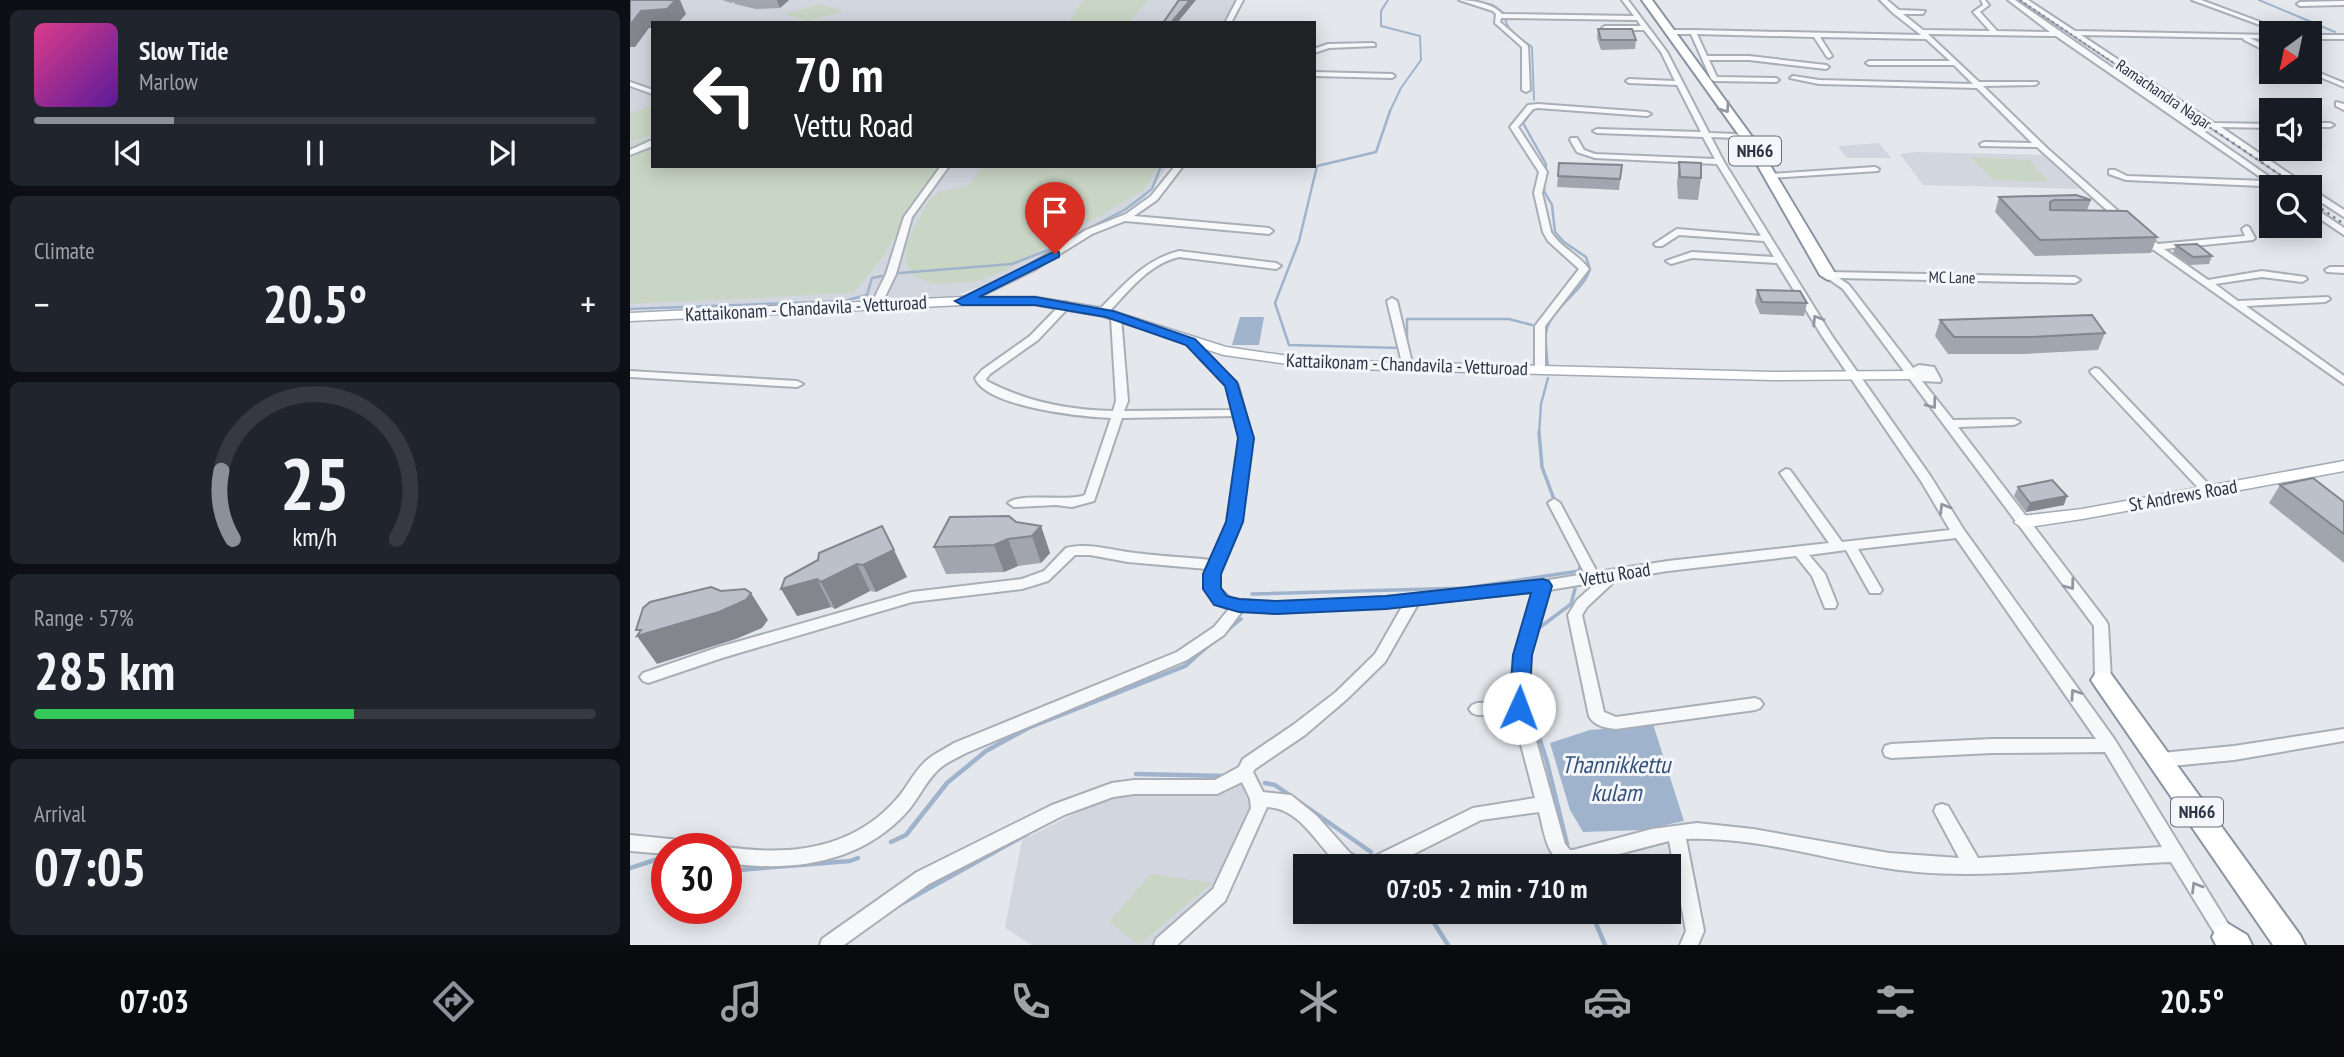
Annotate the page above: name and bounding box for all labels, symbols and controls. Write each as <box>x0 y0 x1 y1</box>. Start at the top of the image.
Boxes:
north arrow <box>2259 21 2322 84</box>
map controls <box>2259 21 2322 238</box>
text: Slow Tide <box>139 34 229 67</box>
text: 70 m <box>794 42 883 106</box>
icon: left <box>679 49 770 140</box>
street label: Ramachandra Nagar <box>2112 55 2216 134</box>
text: Marlow <box>139 67 198 96</box>
button: sound <box>2259 98 2322 161</box>
one-way arrow <box>1717 100 1729 113</box>
text: Vettu Road <box>794 104 913 146</box>
icon: previous <box>109 134 147 172</box>
icon: pause <box>296 134 334 172</box>
icon: next <box>483 134 521 172</box>
road number: NH66 <box>1729 136 1781 166</box>
button: search <box>2259 175 2322 238</box>
pin <box>1025 182 1085 254</box>
icon: arrive <box>1036 193 1074 231</box>
text: Climate <box>34 236 95 265</box>
street label: MC Lane <box>1928 267 1976 287</box>
text: 20.5° <box>263 270 367 337</box>
text: − <box>34 279 50 328</box>
text: + <box>580 279 596 328</box>
street label: Kattaikonam - Chandavila - Vetturoad <box>684 290 928 326</box>
one-way arrow <box>1812 315 1825 328</box>
street label: Kattaikonam - Chandavila - Vetturoad <box>1286 348 1528 380</box>
one-way arrow <box>1924 396 1937 408</box>
text: 25 <box>280 435 350 529</box>
street label: St Andrews Road <box>2127 474 2239 516</box>
one-way arrow <box>1939 503 1952 516</box>
text: km/h <box>293 520 337 552</box>
street label: Vettu Road <box>1577 557 1652 592</box>
one-way arrow <box>2062 577 2075 589</box>
text: Range · 57% <box>34 603 134 632</box>
text: 285 km <box>34 637 175 704</box>
position arrow <box>1482 671 1556 745</box>
one-way arrow <box>2071 689 2083 702</box>
water label: Thannikkettu kulam <box>1561 749 1672 808</box>
road number: NH66 <box>2171 798 2223 826</box>
text: Arrival <box>34 799 86 828</box>
text: 07:05 <box>34 833 146 900</box>
speed limit sign: 30 <box>651 833 742 924</box>
text: 07:05 · 2 min · 710 m <box>1387 872 1587 905</box>
one-way arrow <box>2192 881 2205 894</box>
icon: directions <box>429 977 478 1026</box>
icon: music <box>717 977 766 1026</box>
icon: phone <box>1006 977 1055 1026</box>
icon: climate <box>1294 977 1343 1026</box>
icon: car <box>1583 977 1632 1026</box>
icon: filters <box>1871 977 1920 1026</box>
text: 07:03 <box>120 980 189 1022</box>
text: 20.5° <box>2160 980 2224 1022</box>

